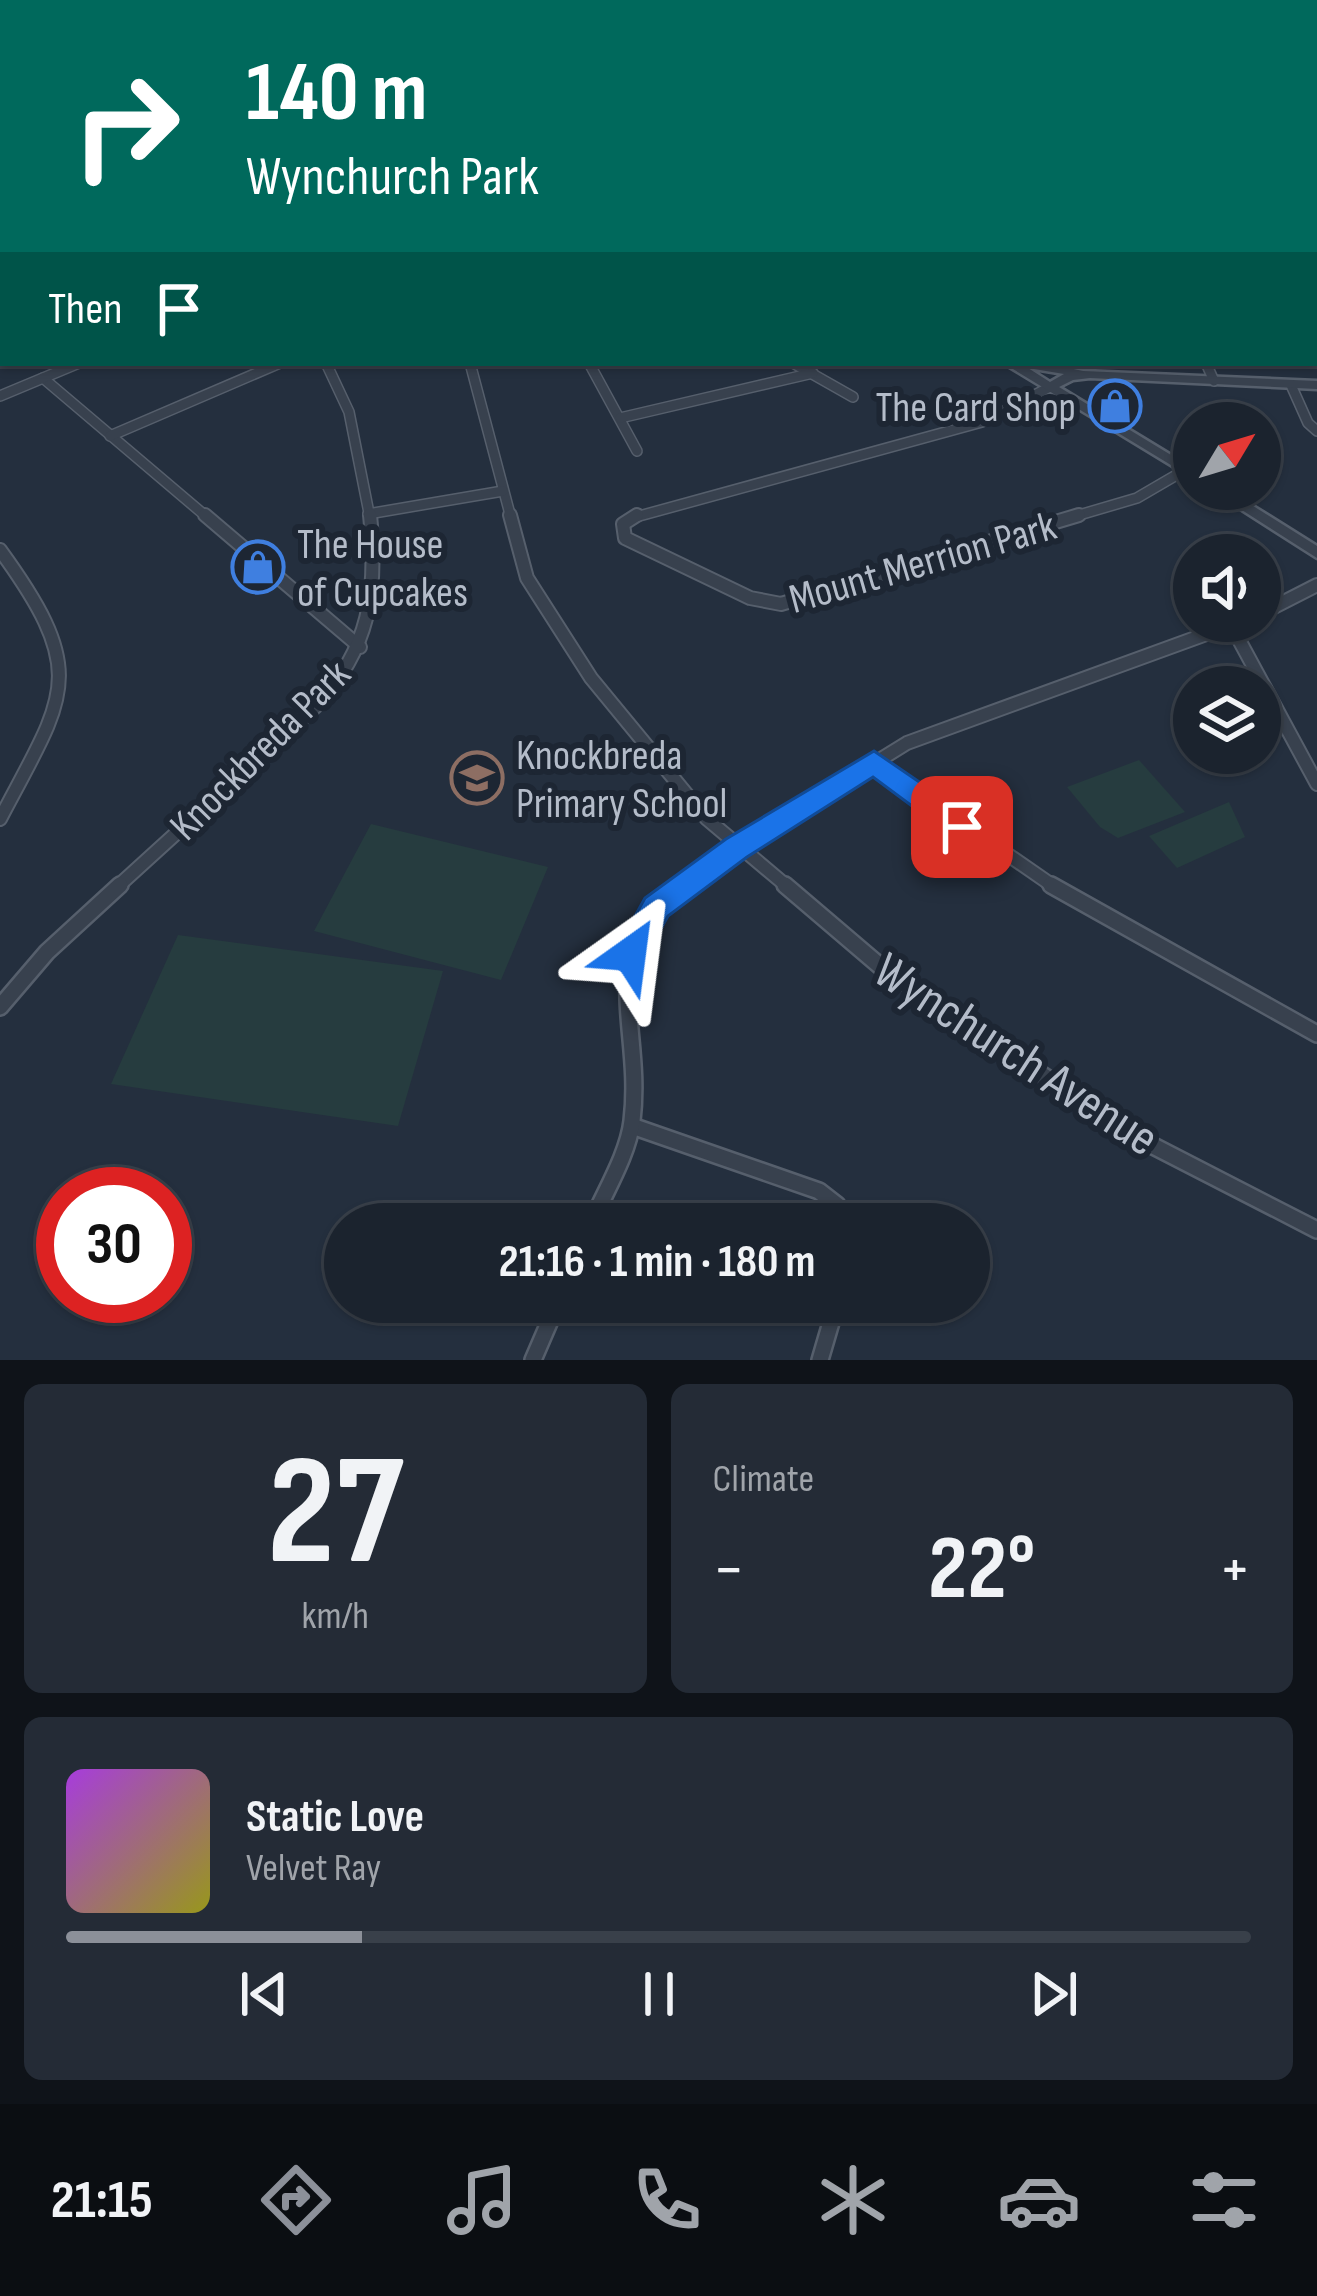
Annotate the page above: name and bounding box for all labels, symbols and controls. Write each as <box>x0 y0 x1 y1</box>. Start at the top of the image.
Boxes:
text: 140 m <box>246 43 427 144</box>
icon: right <box>48 48 204 204</box>
text: Wynchurch Park <box>246 145 539 210</box>
icon: arrive <box>146 276 212 342</box>
text: Then <box>48 282 122 337</box>
shop icon: The Card Shop <box>1087 378 1143 434</box>
place label: The Card Shop <box>876 383 1076 434</box>
north arrow <box>1173 402 1281 510</box>
map controls <box>1173 402 1281 774</box>
street label: Mount Merrion Park <box>783 501 1062 626</box>
place label: The House of Cupcakes <box>297 520 468 619</box>
button: sound <box>1173 534 1281 642</box>
shop icon: The House of Cupcakes <box>230 539 286 595</box>
street label: Knockbreda Park <box>160 650 362 852</box>
button: layers <box>1173 666 1281 774</box>
place label: Knockbreda Primary School <box>516 731 727 830</box>
school or university icon: Knockbreda Primary School <box>449 750 505 806</box>
pin <box>911 776 1013 878</box>
icon: arrive <box>929 794 995 860</box>
position arrow <box>567 891 693 1017</box>
street label: Wynchurch Avenue <box>862 941 1169 1170</box>
speed limit sign: 30 <box>36 1167 192 1323</box>
text: 21:16 · 1 min · 180 m <box>499 1235 815 1290</box>
text: 27 <box>267 1421 403 1608</box>
text: Climate <box>713 1456 814 1503</box>
text: 22° <box>928 1516 1035 1624</box>
text: − <box>713 1531 745 1610</box>
text: + <box>1219 1531 1251 1610</box>
text: km/h <box>302 1593 369 1640</box>
text: Static Love <box>246 1790 424 1845</box>
text: Velvet Ray <box>246 1845 381 1892</box>
icon: previous <box>231 1961 297 2027</box>
icon: pause <box>626 1961 692 2027</box>
icon: next <box>1021 1961 1087 2027</box>
icon: directions <box>254 2158 338 2242</box>
icon: music <box>440 2158 524 2242</box>
icon: phone <box>625 2158 709 2242</box>
icon: climate <box>811 2158 895 2242</box>
icon: car <box>997 2158 1081 2242</box>
icon: filters <box>1182 2158 1266 2242</box>
text: 21:15 <box>51 2168 153 2233</box>

